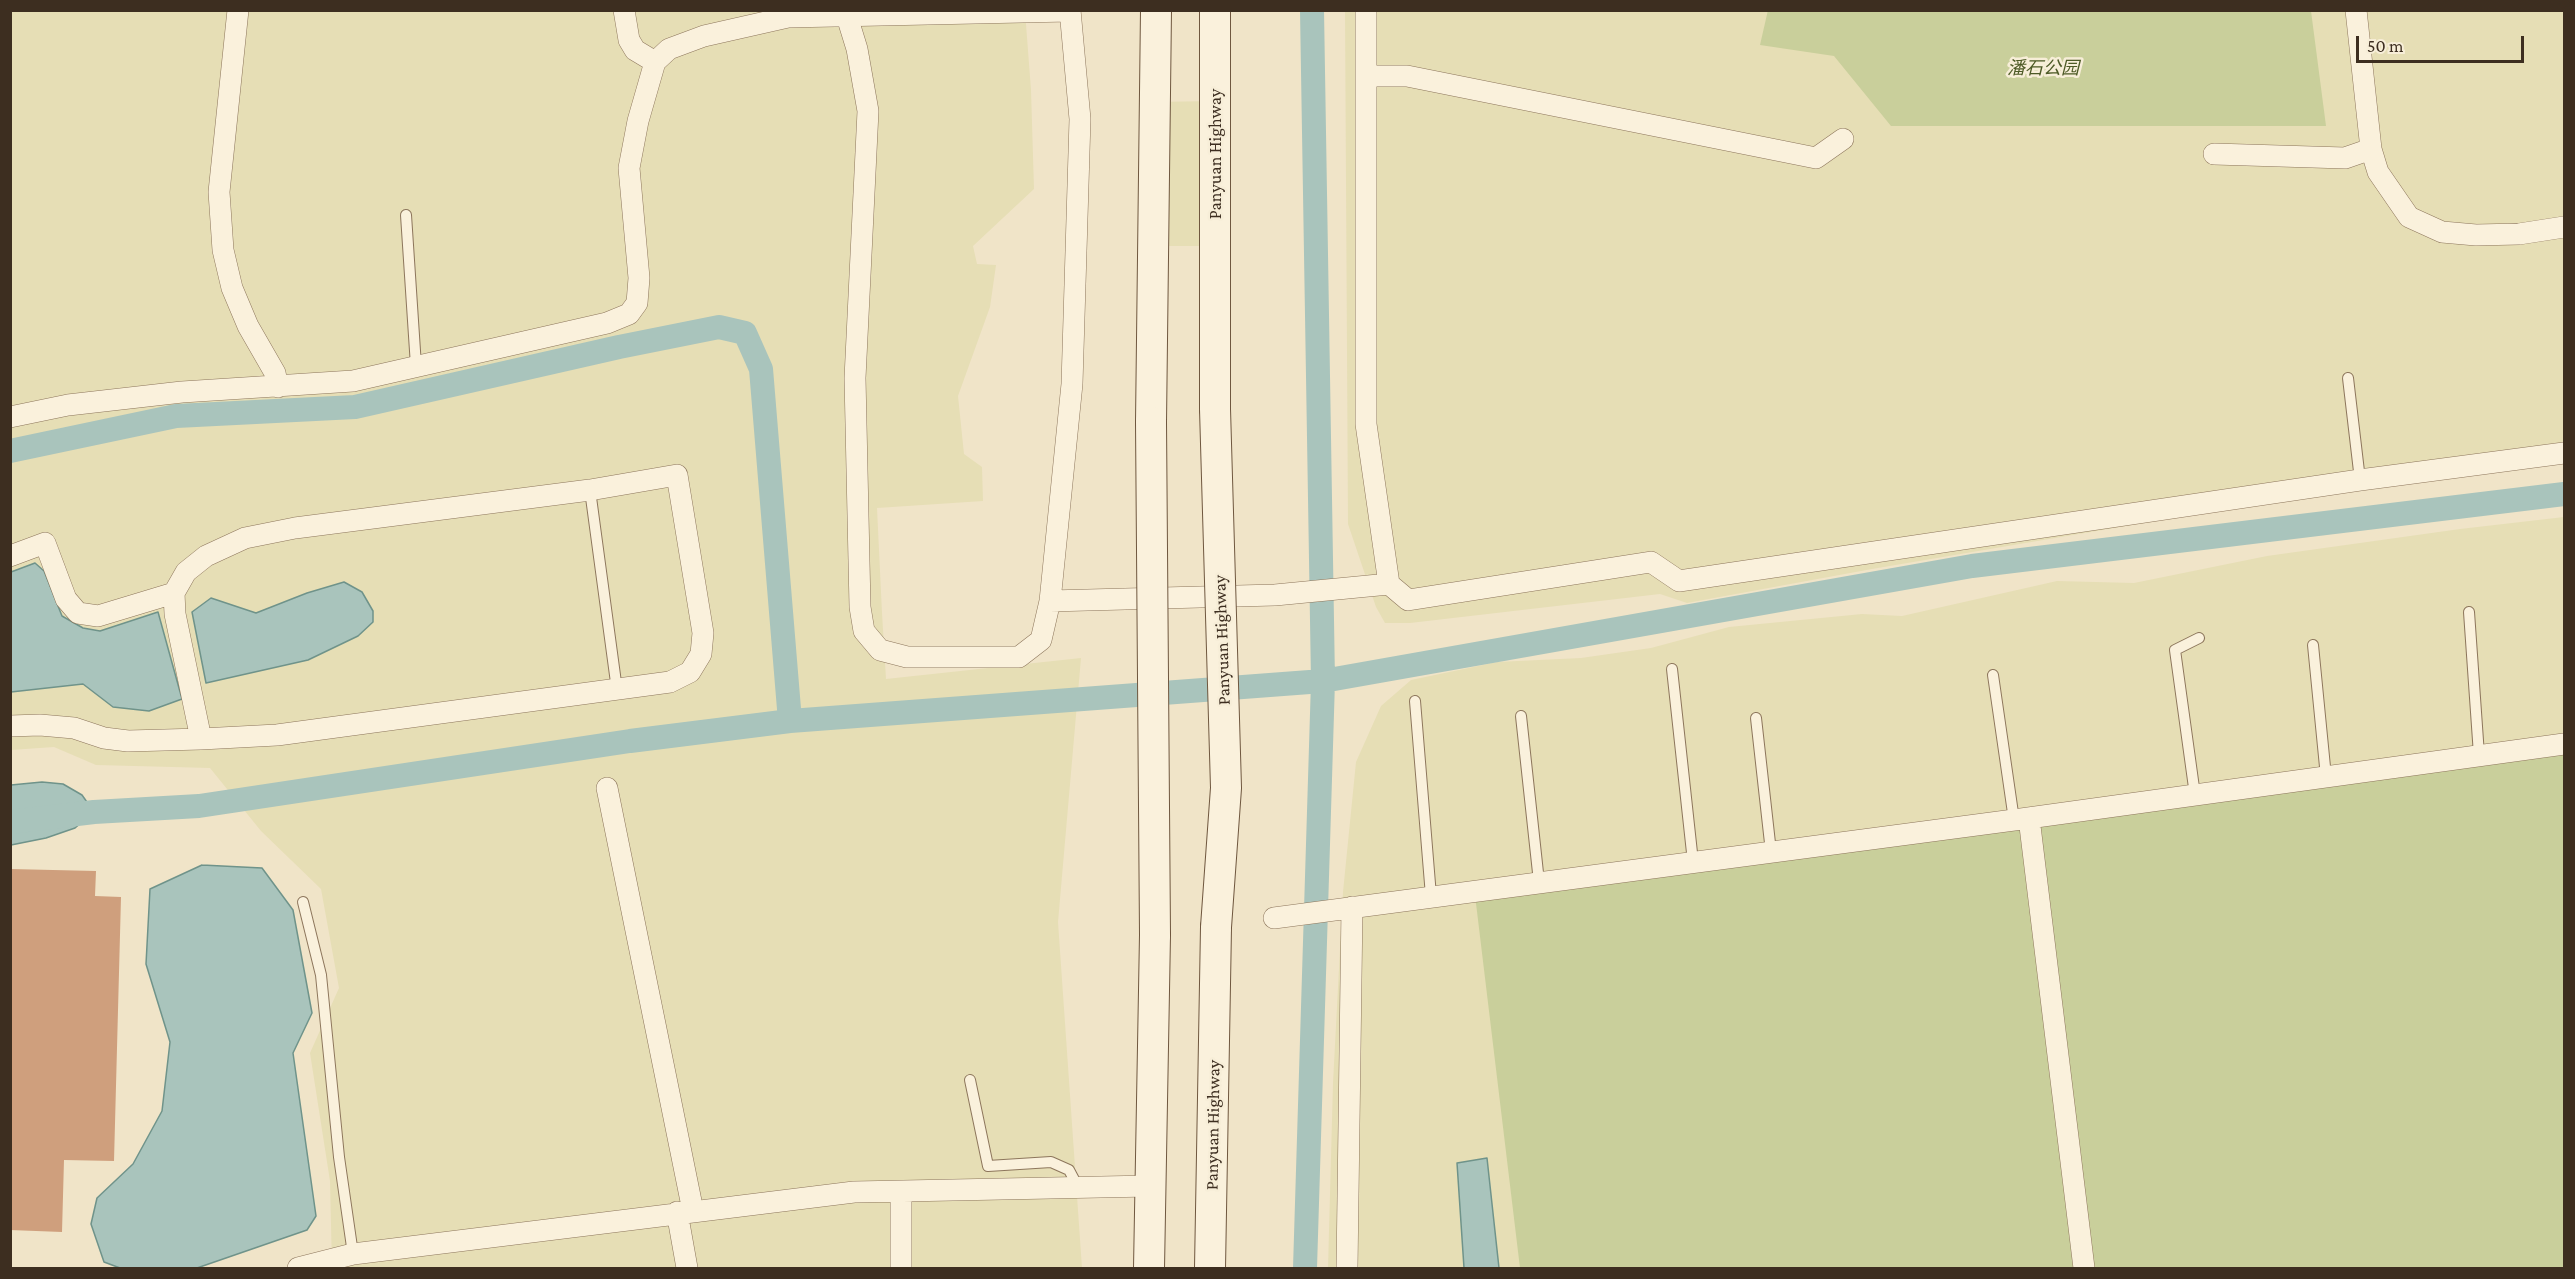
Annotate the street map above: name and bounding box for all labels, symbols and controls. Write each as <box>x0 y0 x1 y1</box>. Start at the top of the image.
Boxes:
scale bar <box>2359 24 2527 62</box>
text: 50 m <box>2367 36 2404 56</box>
park label: 潘石公园 <box>2007 57 2079 79</box>
street label: Panyuan Highway <box>1204 89 1226 219</box>
street label: Panyuan Highway <box>1209 574 1235 706</box>
street label: Panyuan Highway <box>1201 1060 1225 1190</box>

